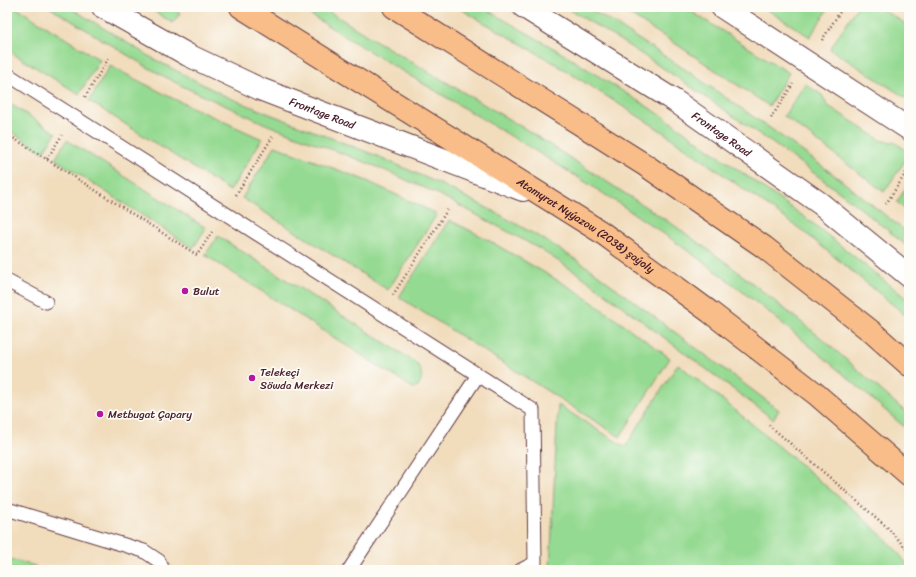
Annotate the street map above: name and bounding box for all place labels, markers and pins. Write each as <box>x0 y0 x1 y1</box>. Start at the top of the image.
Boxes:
place label: Bulut <box>193 282 220 301</box>
marker: Bulut <box>180 286 190 296</box>
place label: Telekeçi Söwda Merkezi <box>260 363 334 395</box>
marker: Telekeçi Söwda Merkezi <box>247 373 257 383</box>
place label: Metbugat Çapary <box>108 405 192 424</box>
marker: Metbugat Çapary <box>95 409 105 419</box>

